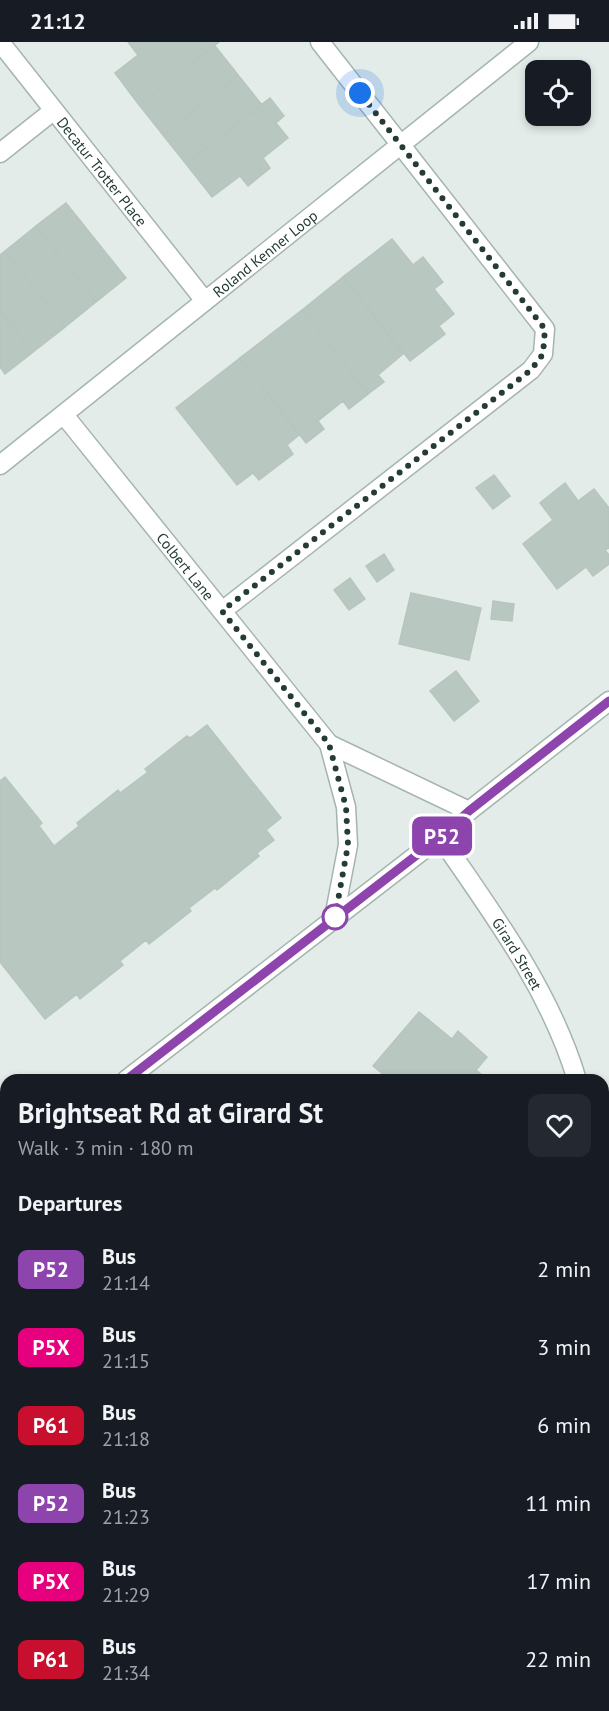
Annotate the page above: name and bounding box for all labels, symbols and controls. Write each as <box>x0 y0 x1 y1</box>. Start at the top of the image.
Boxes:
text: 21:12 <box>30 7 86 35</box>
map controls <box>525 60 591 126</box>
button: locate <box>525 60 591 126</box>
your location <box>345 78 375 108</box>
street label: Decatur Trotter Place <box>53 113 152 230</box>
street label: Roland Kenner Loop <box>209 206 321 301</box>
street label: Colbert Lane <box>153 528 219 604</box>
line badge: P52 <box>408 816 476 856</box>
text: P52 <box>424 823 460 850</box>
unlabelled marker <box>322 904 348 930</box>
street label: Girard Street <box>488 914 547 993</box>
text: Brightseat Rd at Girard St <box>18 1094 323 1131</box>
button: heart <box>528 1094 591 1157</box>
text: Walk · 3 min · 180 m <box>18 1135 194 1161</box>
text: Departures <box>18 1189 122 1217</box>
text: Bus <box>102 1242 136 1270</box>
text: 2 min <box>537 1255 591 1283</box>
text: P52 <box>33 1256 69 1283</box>
text: 21:14 <box>102 1270 150 1296</box>
text: Bus <box>102 1320 136 1348</box>
text: 3 min <box>537 1333 591 1361</box>
text: P5X <box>32 1334 70 1361</box>
text: 21:15 <box>102 1348 150 1374</box>
text: Bus <box>102 1398 136 1426</box>
text: 6 min <box>537 1411 591 1439</box>
text: P61 <box>33 1412 69 1439</box>
text: 21:18 <box>102 1426 150 1452</box>
text: Bus <box>102 1476 136 1504</box>
text: 11 min <box>525 1489 591 1517</box>
text: P52 <box>33 1490 69 1517</box>
text: 21:23 <box>102 1504 150 1530</box>
text: Bus <box>102 1554 136 1582</box>
text: 17 min <box>527 1567 591 1595</box>
text: P5X <box>32 1568 70 1595</box>
text: 21:29 <box>102 1582 150 1608</box>
text: Bus <box>102 1632 136 1660</box>
text: 22 min <box>525 1645 591 1673</box>
text: P61 <box>33 1646 69 1673</box>
text: 21:34 <box>102 1660 150 1686</box>

